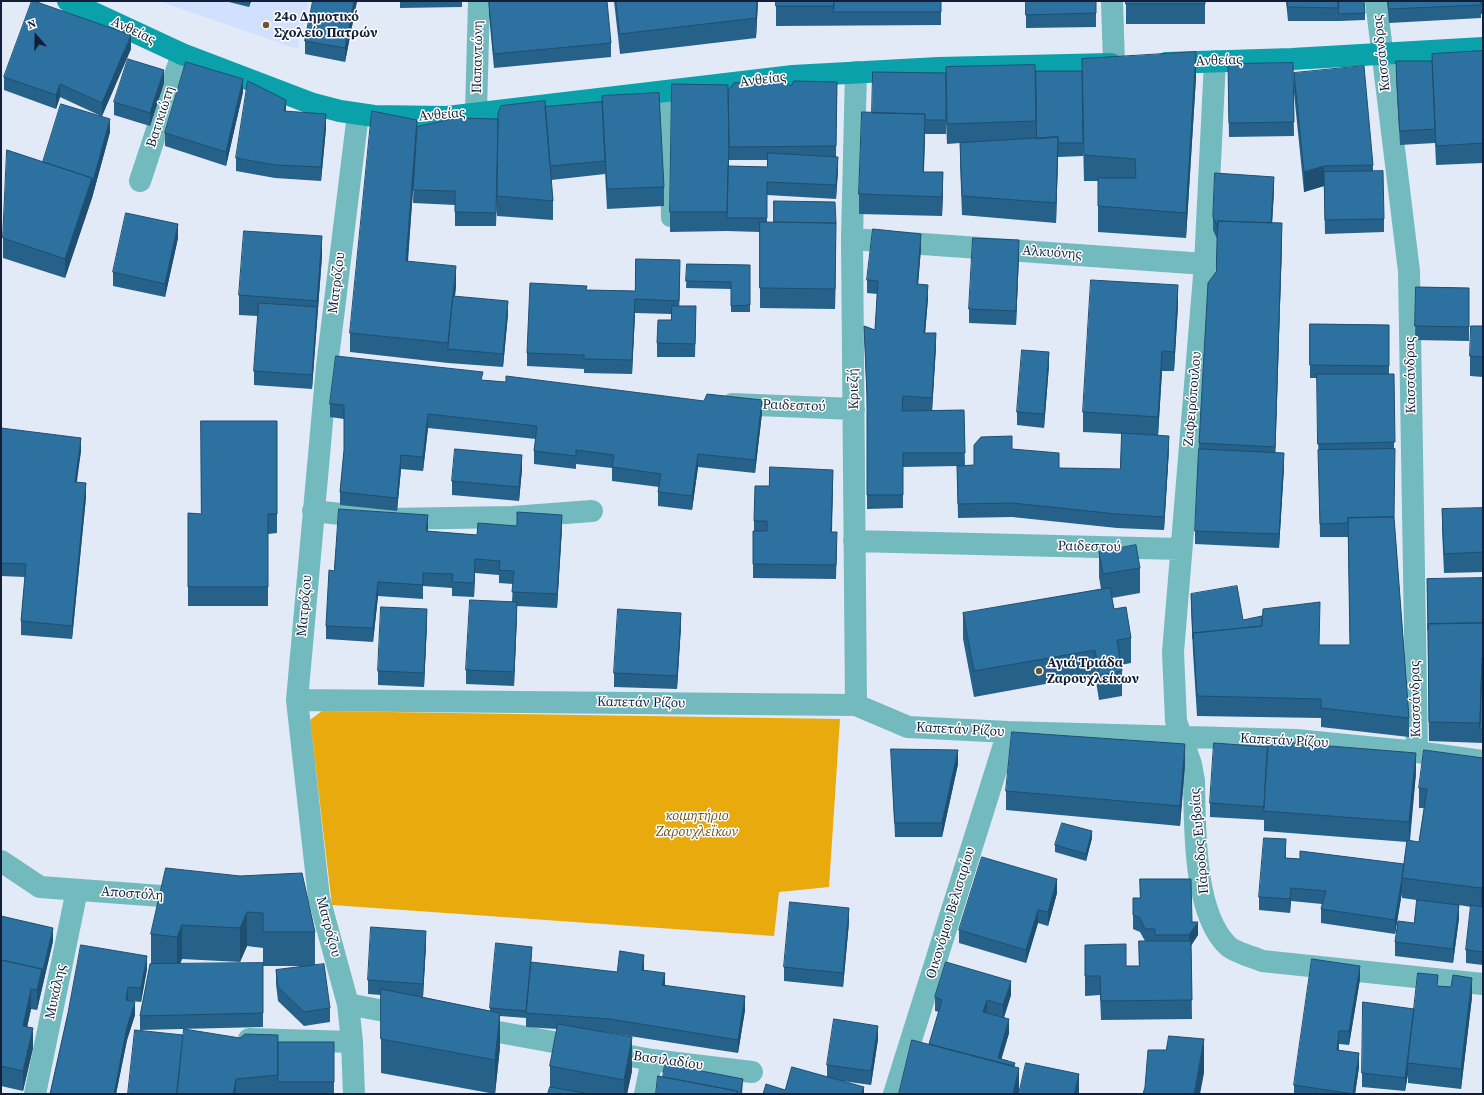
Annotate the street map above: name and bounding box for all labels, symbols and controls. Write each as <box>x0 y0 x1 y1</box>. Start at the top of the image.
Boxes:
place label: 24ο Δημοτικό Σχολείο Πατρών <box>274 9 378 42</box>
street label: Ανθείας <box>108 14 158 48</box>
street label: Κασσάνδρας <box>1370 14 1394 92</box>
north arrow <box>16 16 56 56</box>
text: N <box>25 16 38 33</box>
marker: 24ο Δημοτικό Σχολείο Πατρών <box>261 20 271 30</box>
street label: Παπαντώνη <box>469 20 487 94</box>
street label: Ανθείας <box>1195 52 1243 70</box>
street label: Ανθείας <box>739 69 787 91</box>
street label: Βατικιώτη <box>143 84 179 150</box>
street label: Ανθείας <box>418 105 466 125</box>
street label: Αλκυόνης <box>1022 243 1082 263</box>
street label: Ματρόζου <box>325 251 349 315</box>
street label: Κασσάνδρας <box>1402 336 1420 414</box>
street label: Ζαφειρόπουλου <box>1180 351 1206 447</box>
street label: Κριεζή <box>845 368 863 410</box>
street label: Ραιδεστού <box>762 397 826 415</box>
street label: Ραιδεστού <box>1057 538 1121 556</box>
street label: Ματρόζου <box>294 575 316 637</box>
place label: Αγιά Τριάδα Ζαρουχλείκων <box>1047 655 1139 688</box>
street label: Κασσάνδρας <box>1407 660 1425 738</box>
marker: Αγιά Τριάδα Ζαρουχλείκων <box>1034 666 1044 676</box>
street label: Καπετάν Ρίζου <box>597 694 685 712</box>
street label: Καπετάν Ρίζου <box>915 719 1005 741</box>
street label: Καπετάν Ρίζου <box>1239 730 1329 752</box>
street label: Πάροδος Ευβοίας <box>1187 787 1213 895</box>
park label: κοιμητήριο Ζαρουχλεΐκων <box>656 808 738 840</box>
street label: Οικονόμου Βελισαρίου <box>923 845 979 981</box>
street label: Αποστόλη <box>100 883 164 905</box>
street label: Ματρόζου <box>312 895 344 959</box>
street label: Μυκάλης <box>42 963 70 1021</box>
street label: Βασιλαδίου <box>632 1048 704 1074</box>

